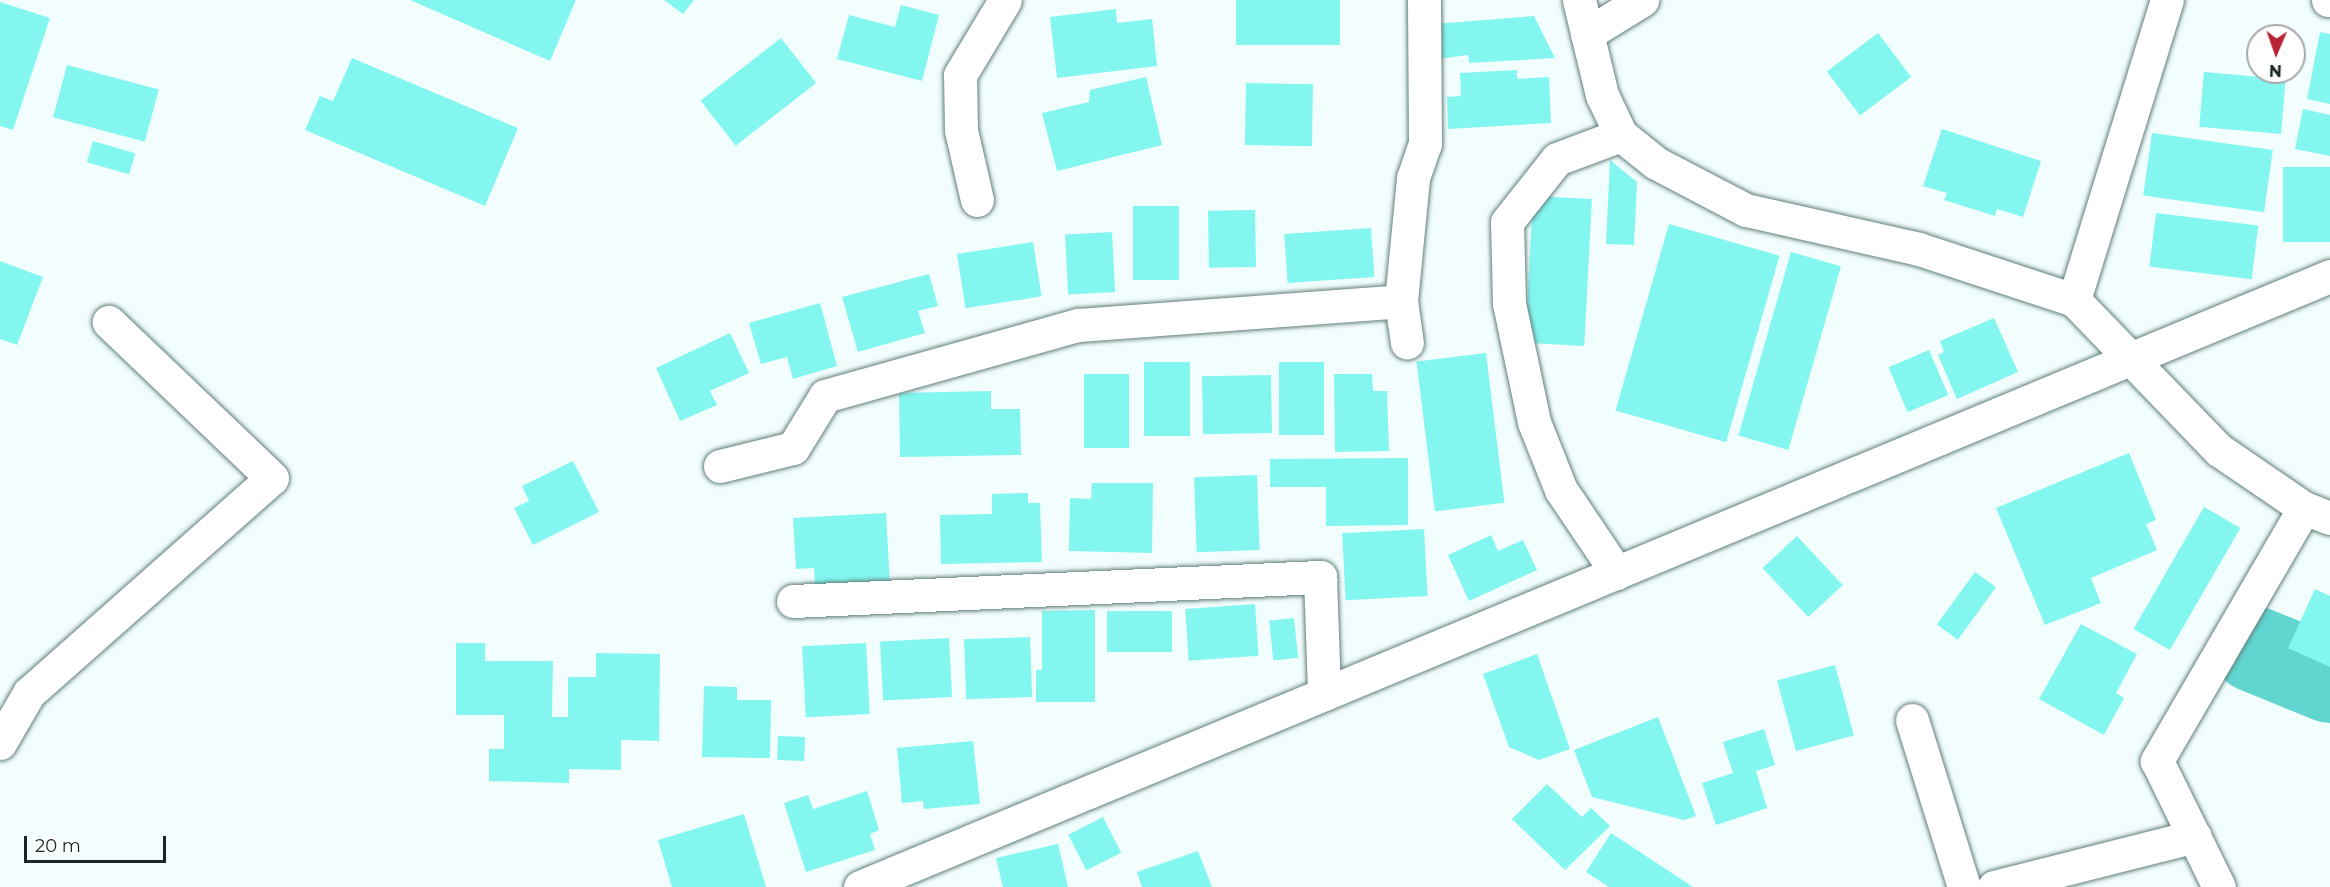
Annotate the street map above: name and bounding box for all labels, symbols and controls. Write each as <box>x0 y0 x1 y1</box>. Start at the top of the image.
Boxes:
north arrow <box>2246 24 2306 84</box>
text: N <box>2269 61 2282 80</box>
scale bar <box>27 824 170 862</box>
text: 20 m <box>35 835 81 857</box>

